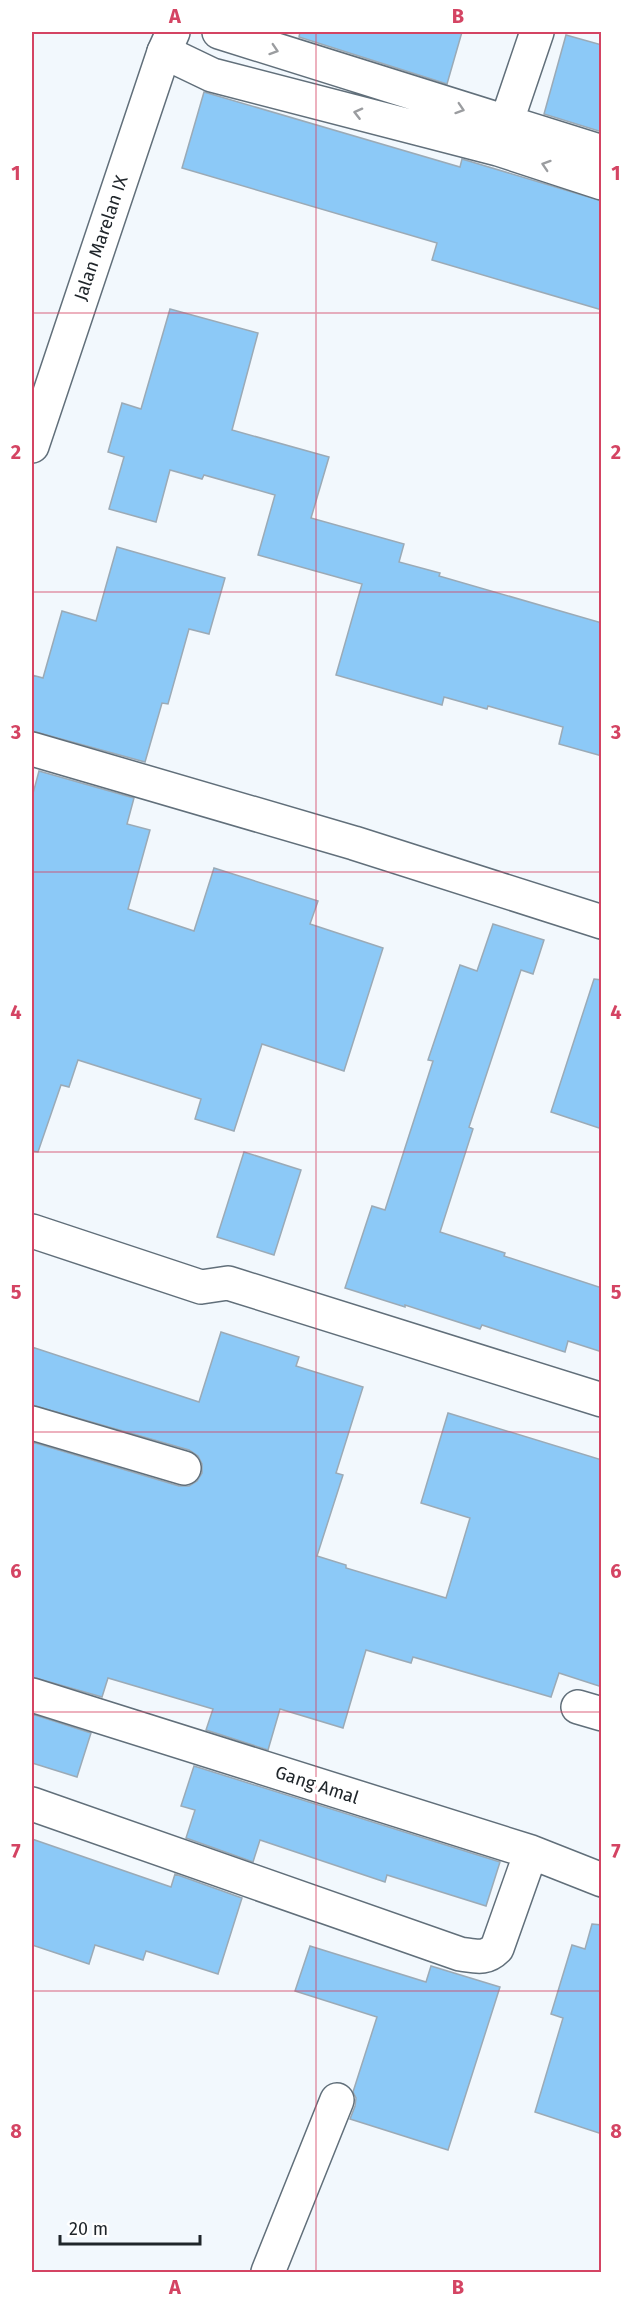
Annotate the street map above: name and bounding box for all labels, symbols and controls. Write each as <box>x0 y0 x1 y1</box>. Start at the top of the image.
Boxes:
text: A <box>168 4 182 28</box>
text: B <box>452 4 464 28</box>
one-way arrow <box>268 43 279 56</box>
one-way arrow <box>454 102 465 114</box>
one-way arrow <box>353 107 363 120</box>
one-way arrow <box>541 159 552 172</box>
text: 1 <box>11 161 21 185</box>
text: 1 <box>611 161 621 185</box>
street label: Jalan Marelan IX <box>69 172 133 303</box>
text: 2 <box>11 440 21 464</box>
text: 2 <box>611 440 621 464</box>
text: 3 <box>10 720 21 744</box>
text: 3 <box>610 720 621 744</box>
text: 4 <box>10 1000 22 1024</box>
text: 4 <box>610 1000 622 1024</box>
text: 5 <box>11 1280 22 1304</box>
text: 5 <box>611 1280 622 1304</box>
text: 6 <box>10 1559 22 1583</box>
text: 6 <box>610 1559 622 1583</box>
street label: Gang Amal <box>272 1761 362 1809</box>
text: 7 <box>11 1839 21 1863</box>
text: 7 <box>611 1839 621 1863</box>
text: 8 <box>10 2119 22 2143</box>
text: 8 <box>610 2119 622 2143</box>
scale bar <box>60 2208 200 2246</box>
text: 20 m <box>69 2218 108 2240</box>
text: A <box>168 2275 182 2299</box>
text: B <box>452 2275 464 2299</box>

